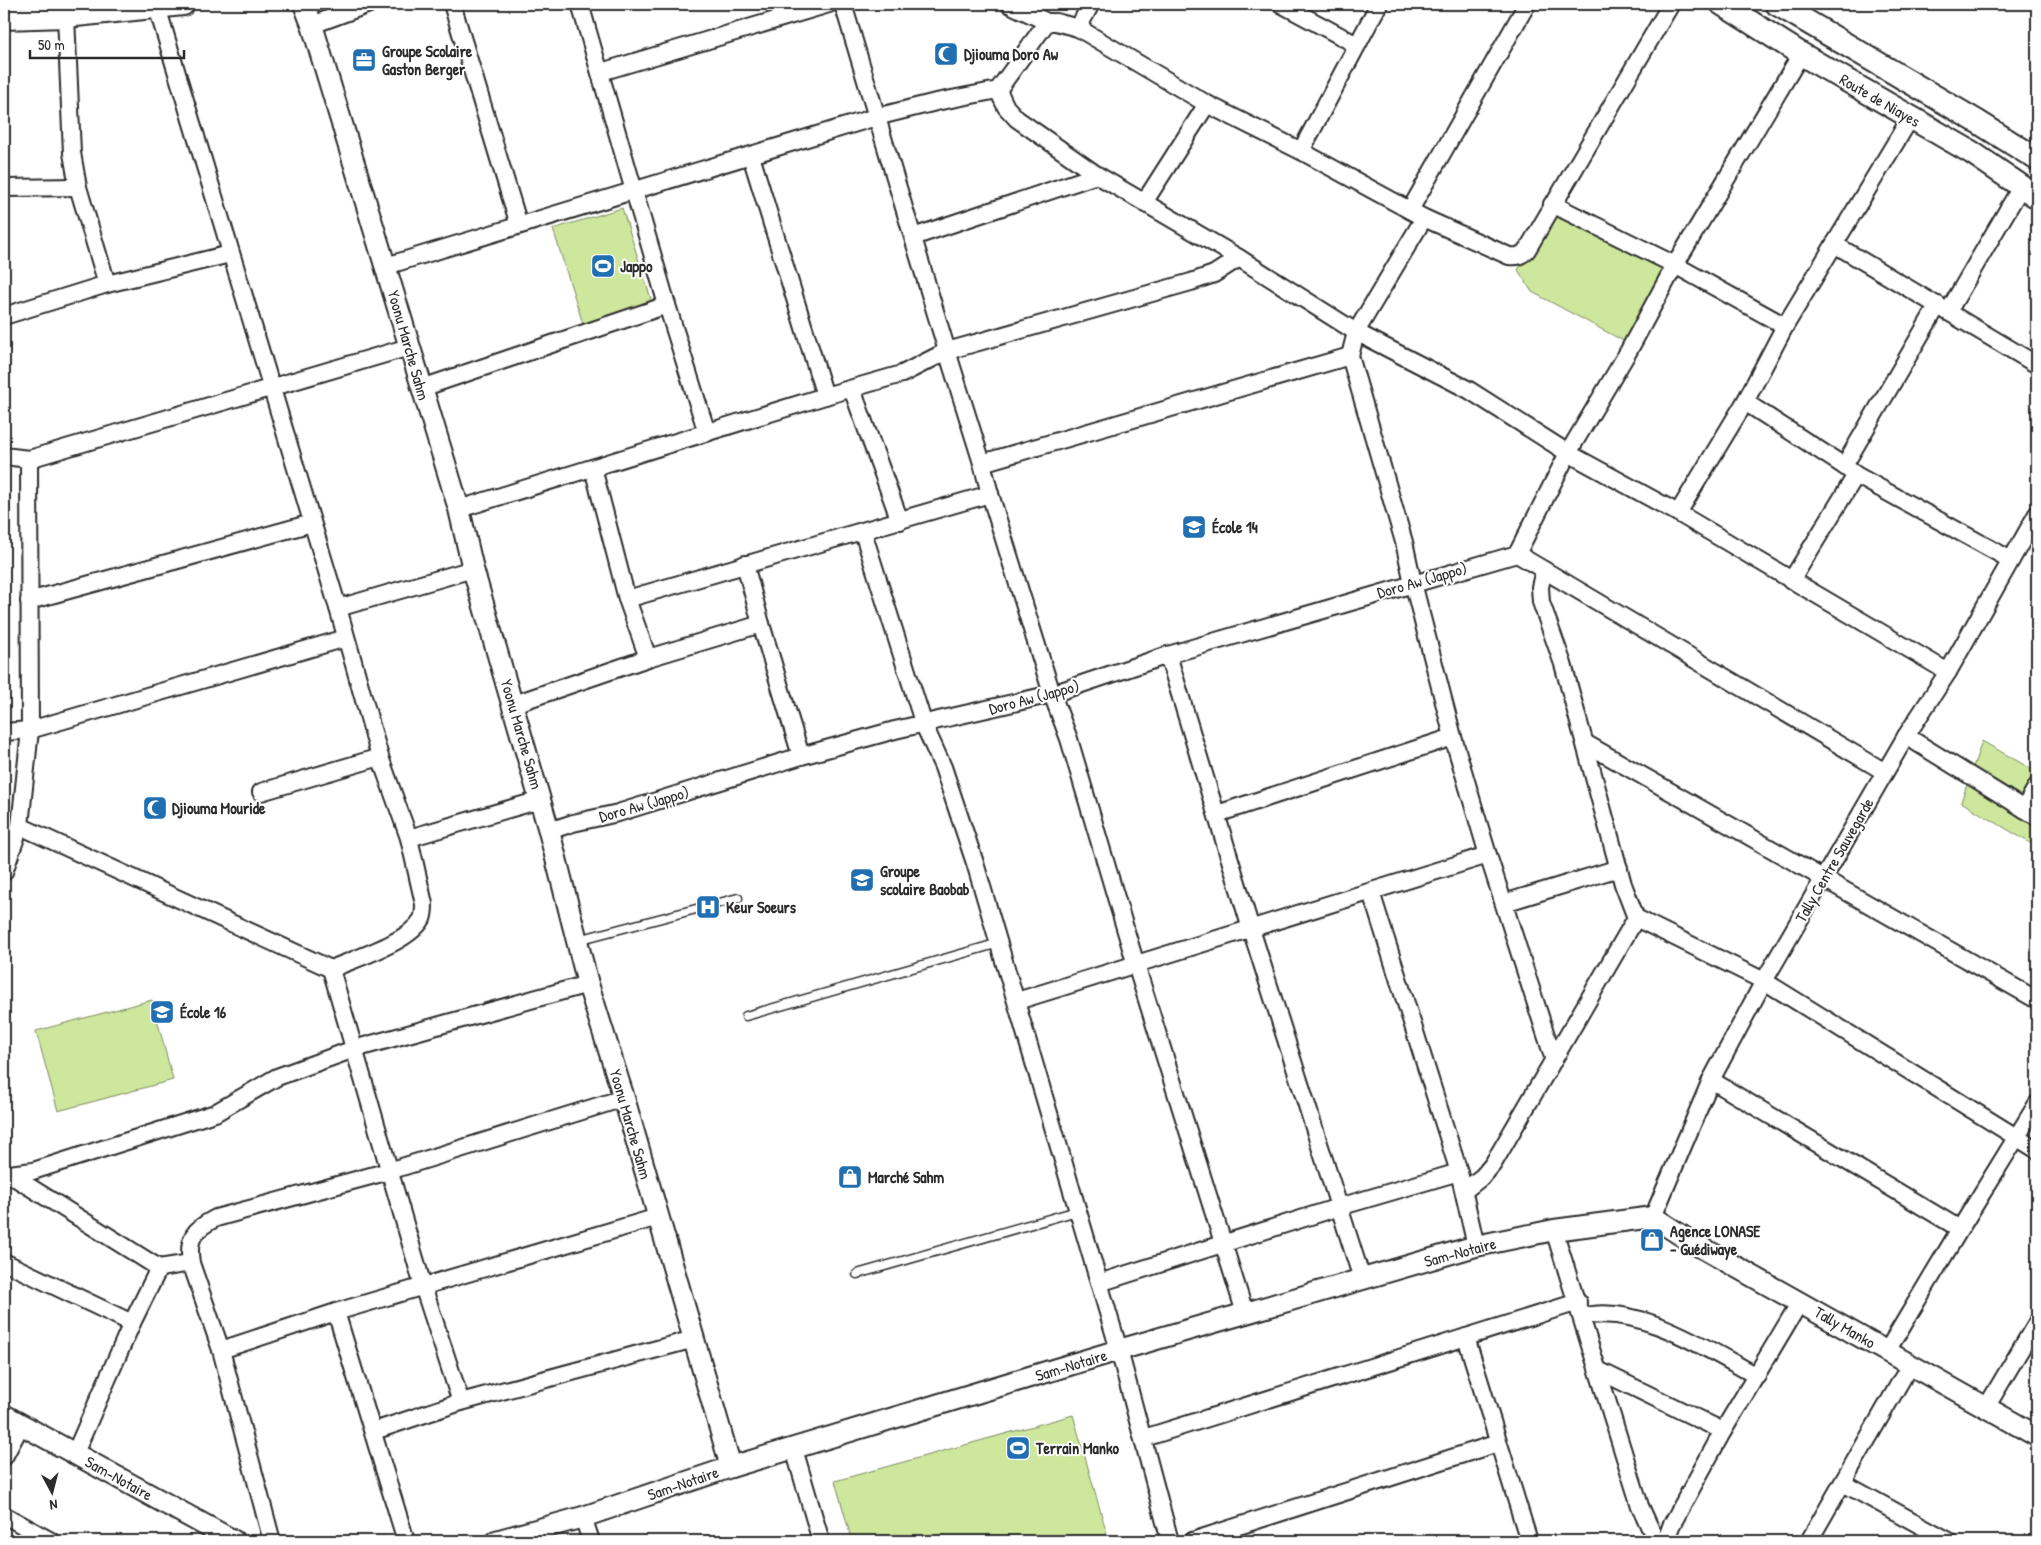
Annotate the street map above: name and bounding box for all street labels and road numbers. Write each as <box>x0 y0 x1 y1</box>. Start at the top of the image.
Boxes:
street label: Route de Niayes <box>1836 68 1924 132</box>
street label: Yoonu Marche Sahm <box>383 287 435 403</box>
street label: Doro Aw (Jappo) <box>1374 557 1470 603</box>
street label: Doro Aw (Jappo) <box>986 674 1082 720</box>
street label: Yoonu Marche Sahm <box>496 676 548 792</box>
street label: Doro Aw (Jappo) <box>596 781 692 827</box>
street label: Tally Centre Sauvegarde <box>1789 793 1879 926</box>
street label: Yoonu Marche Sahm <box>605 1066 657 1182</box>
street label: Sam-Notaire <box>1422 1232 1499 1272</box>
street label: Tally Manko <box>1810 1301 1880 1354</box>
street label: Sam-Notaire <box>1032 1344 1110 1386</box>
street label: Sam-Notaire <box>81 1450 157 1506</box>
street label: Sam-Notaire <box>645 1460 722 1505</box>

